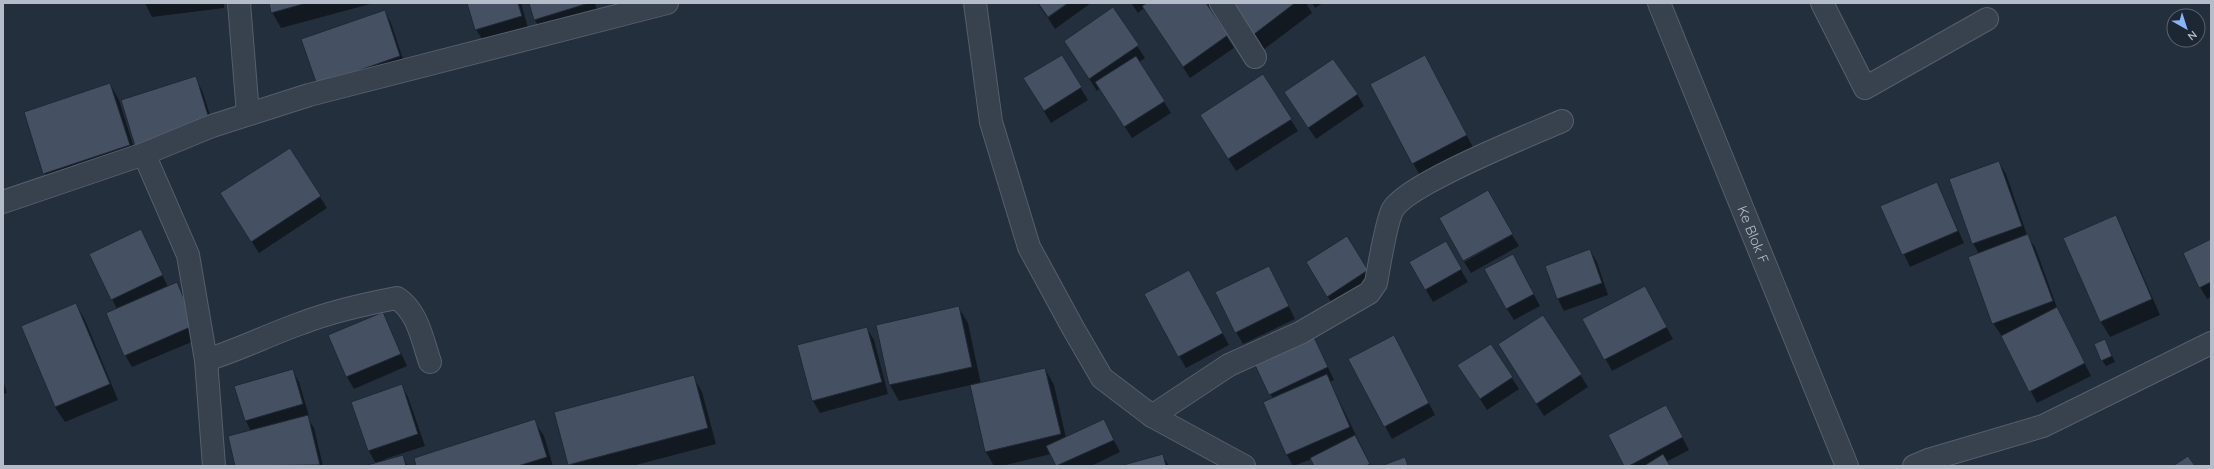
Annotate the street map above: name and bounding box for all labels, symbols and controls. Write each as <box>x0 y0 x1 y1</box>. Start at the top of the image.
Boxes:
north arrow <box>2166 8 2206 48</box>
text: N <box>2185 28 2200 44</box>
street label: Ke Blok F <box>1733 203 1773 266</box>

